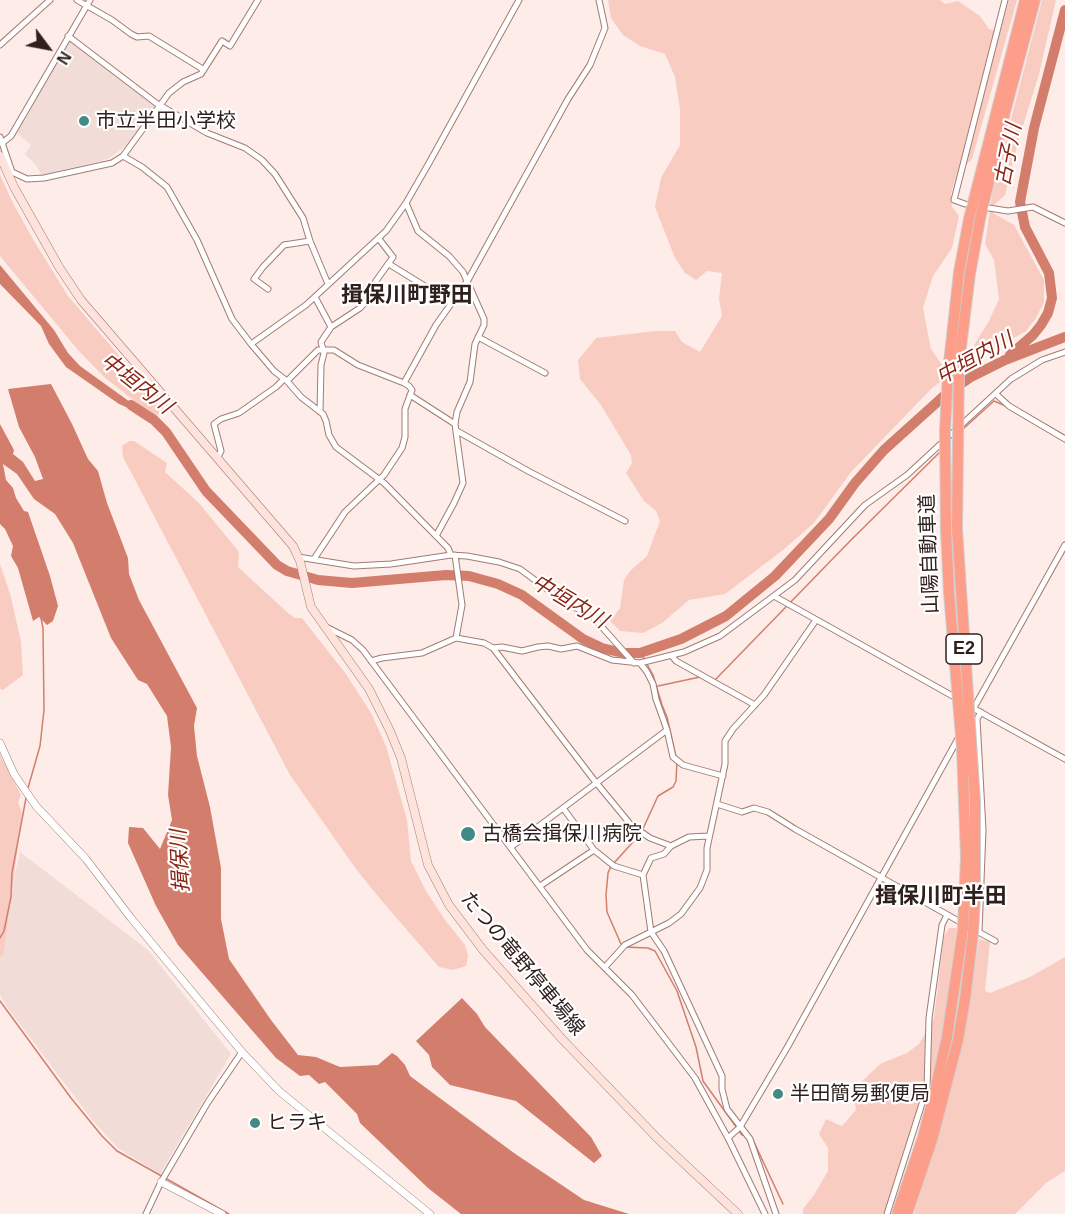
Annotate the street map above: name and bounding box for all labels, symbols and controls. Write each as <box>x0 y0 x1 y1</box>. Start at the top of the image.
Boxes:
north arrow <box>18 18 78 78</box>
text: N <box>53 48 74 67</box>
place label: 市立半田小学校 <box>96 109 236 133</box>
marker: 市立半田小学校 <box>77 114 91 128</box>
water label: 古子川 <box>991 122 1027 188</box>
district label: 揖保川町野田 <box>341 283 473 309</box>
water label: 中垣内川 <box>932 328 1018 390</box>
water label: 中垣内川 <box>95 348 177 420</box>
street label: 山陽自動車道 <box>916 494 944 614</box>
water label: 中垣内川 <box>527 570 611 634</box>
road number: E2 <box>946 634 982 664</box>
place label: 古橋会揖保川病院 <box>482 822 642 846</box>
marker: 古橋会揖保川病院 <box>459 825 477 843</box>
water label: 揖保川 <box>167 829 195 893</box>
district label: 揖保川町半田 <box>875 884 1007 910</box>
street label: たつの竜野停車場線 <box>455 887 589 1041</box>
place label: 半田簡易郵便局 <box>790 1082 930 1106</box>
marker: 半田簡易郵便局 <box>771 1087 785 1101</box>
place label: ヒラキ <box>267 1111 327 1135</box>
marker: ヒラキ <box>248 1116 262 1130</box>

